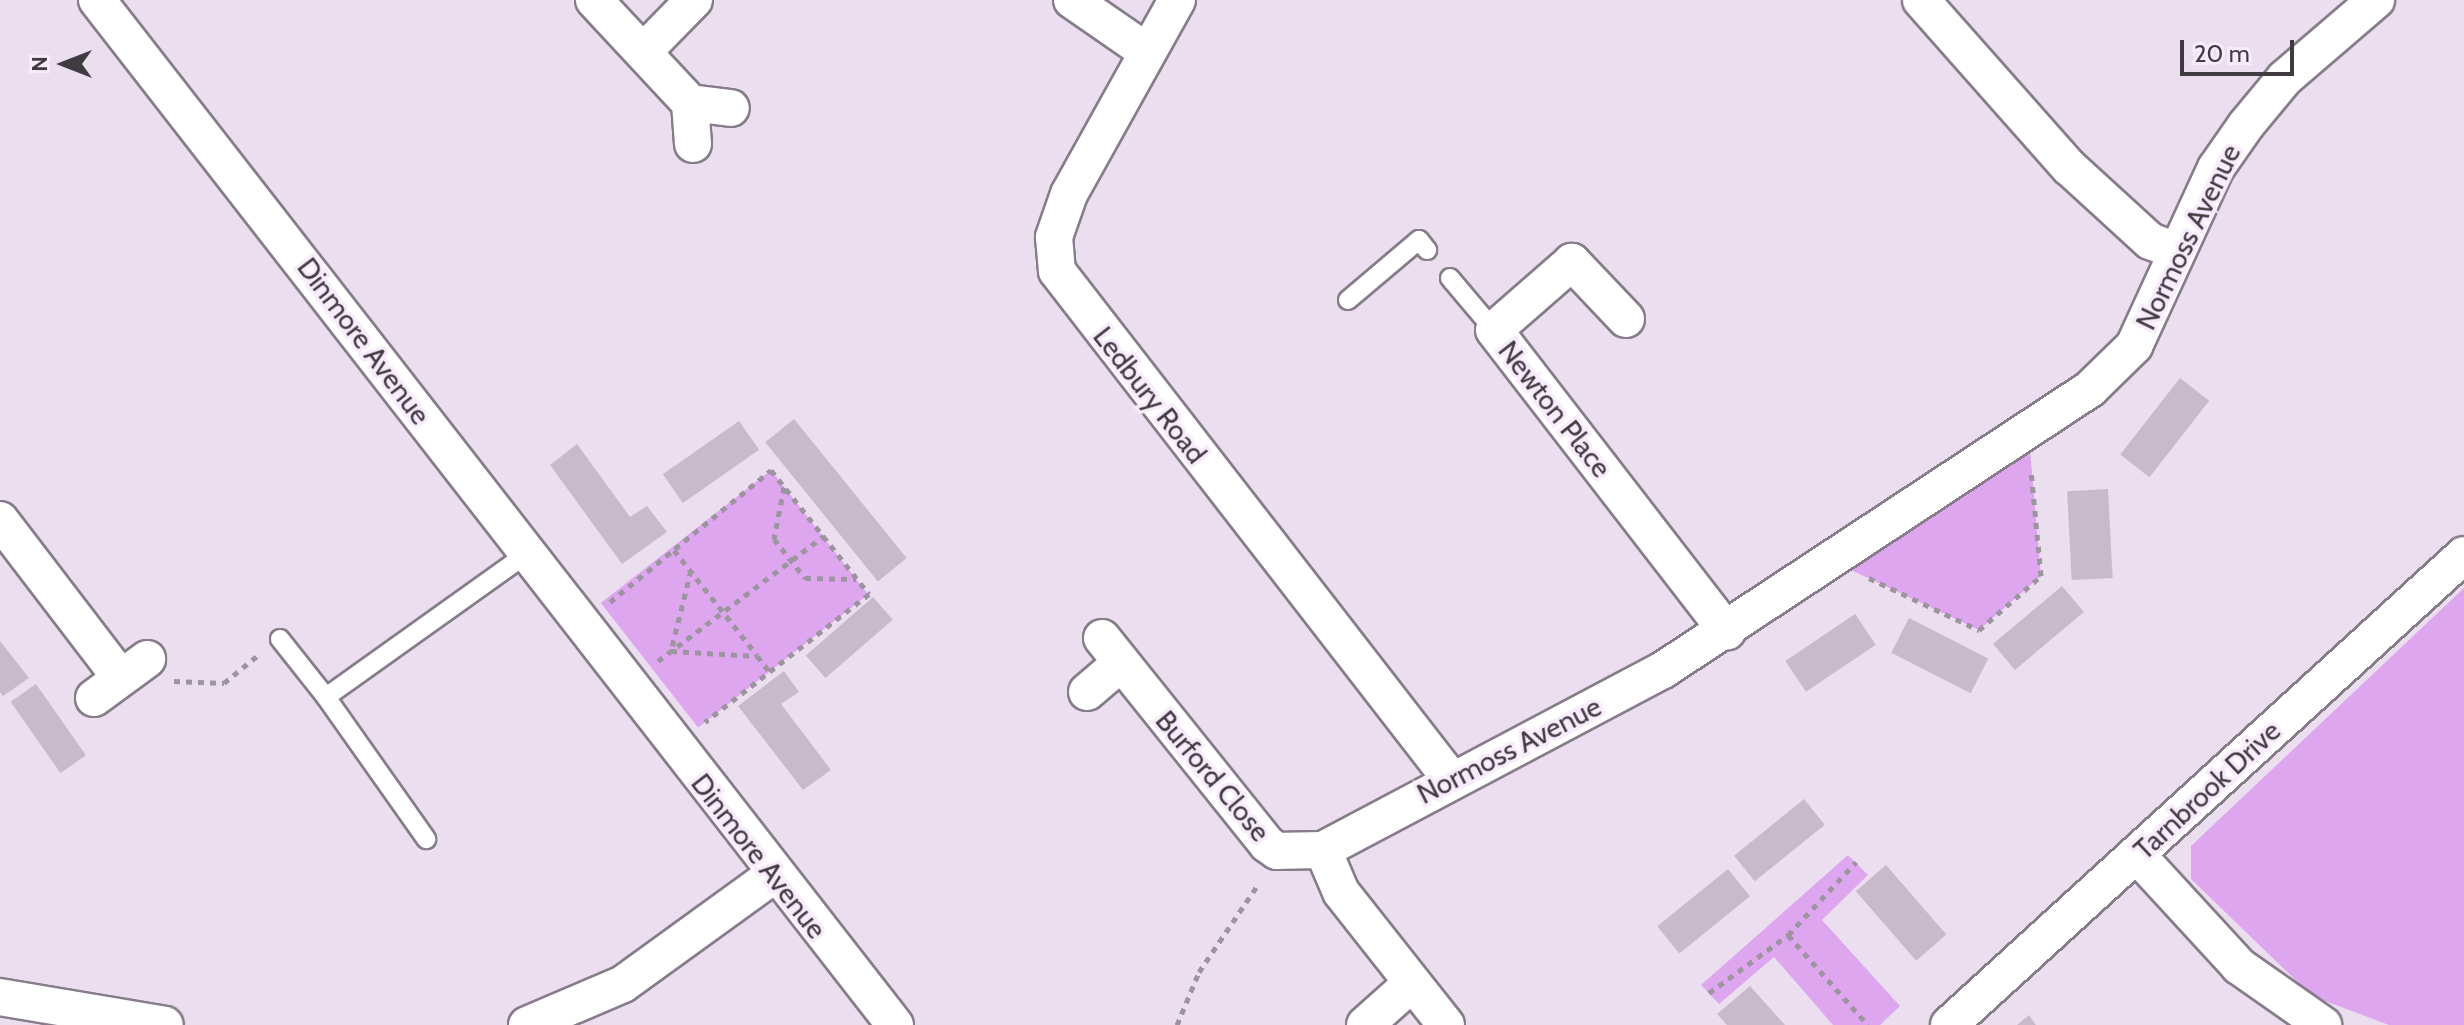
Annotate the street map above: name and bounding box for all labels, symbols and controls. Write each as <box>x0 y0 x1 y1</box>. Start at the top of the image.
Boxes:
north arrow <box>24 24 104 104</box>
scale bar <box>2184 24 2298 74</box>
text: 20 m <box>2194 39 2250 68</box>
text: N <box>26 56 53 72</box>
street label: Normoss Avenue <box>2129 139 2247 335</box>
street label: Dinmore Avenue <box>291 251 437 431</box>
street label: Ledbury Road <box>1086 320 1214 470</box>
street label: Newton Place <box>1491 334 1619 484</box>
street label: Normoss Avenue <box>1411 689 1607 811</box>
street label: Burford Close <box>1149 704 1277 848</box>
street label: Tarnbrook Drive <box>2127 714 2287 866</box>
street label: Dinmore Avenue <box>684 767 834 945</box>

